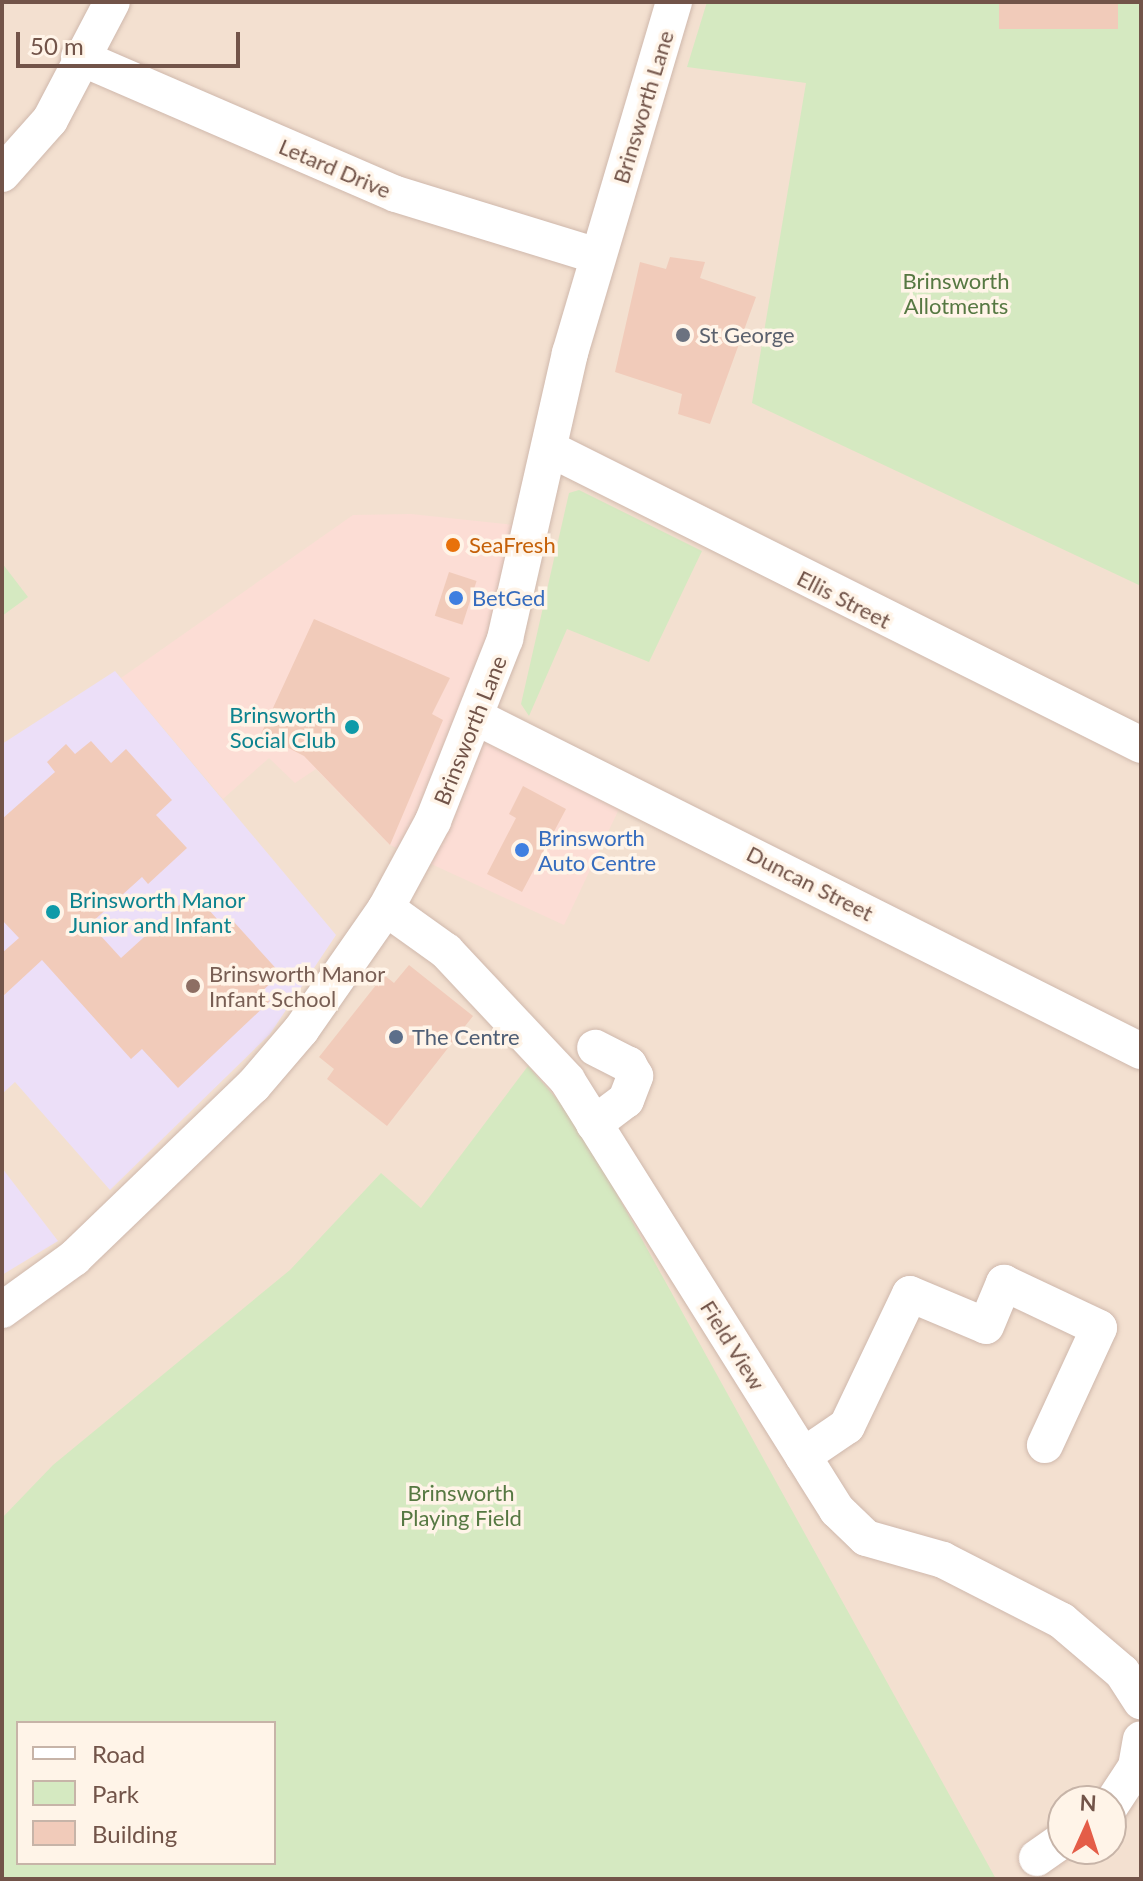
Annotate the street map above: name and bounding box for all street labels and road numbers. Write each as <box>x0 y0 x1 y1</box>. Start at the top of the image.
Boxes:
street label: Brinsworth Lane <box>607 27 679 187</box>
street label: Letard Drive <box>275 133 395 203</box>
street label: Ellis Street <box>793 564 895 634</box>
street label: Brinsworth Lane <box>428 652 512 808</box>
street label: Duncan Street <box>742 840 878 926</box>
street label: Field View <box>695 1295 771 1395</box>

